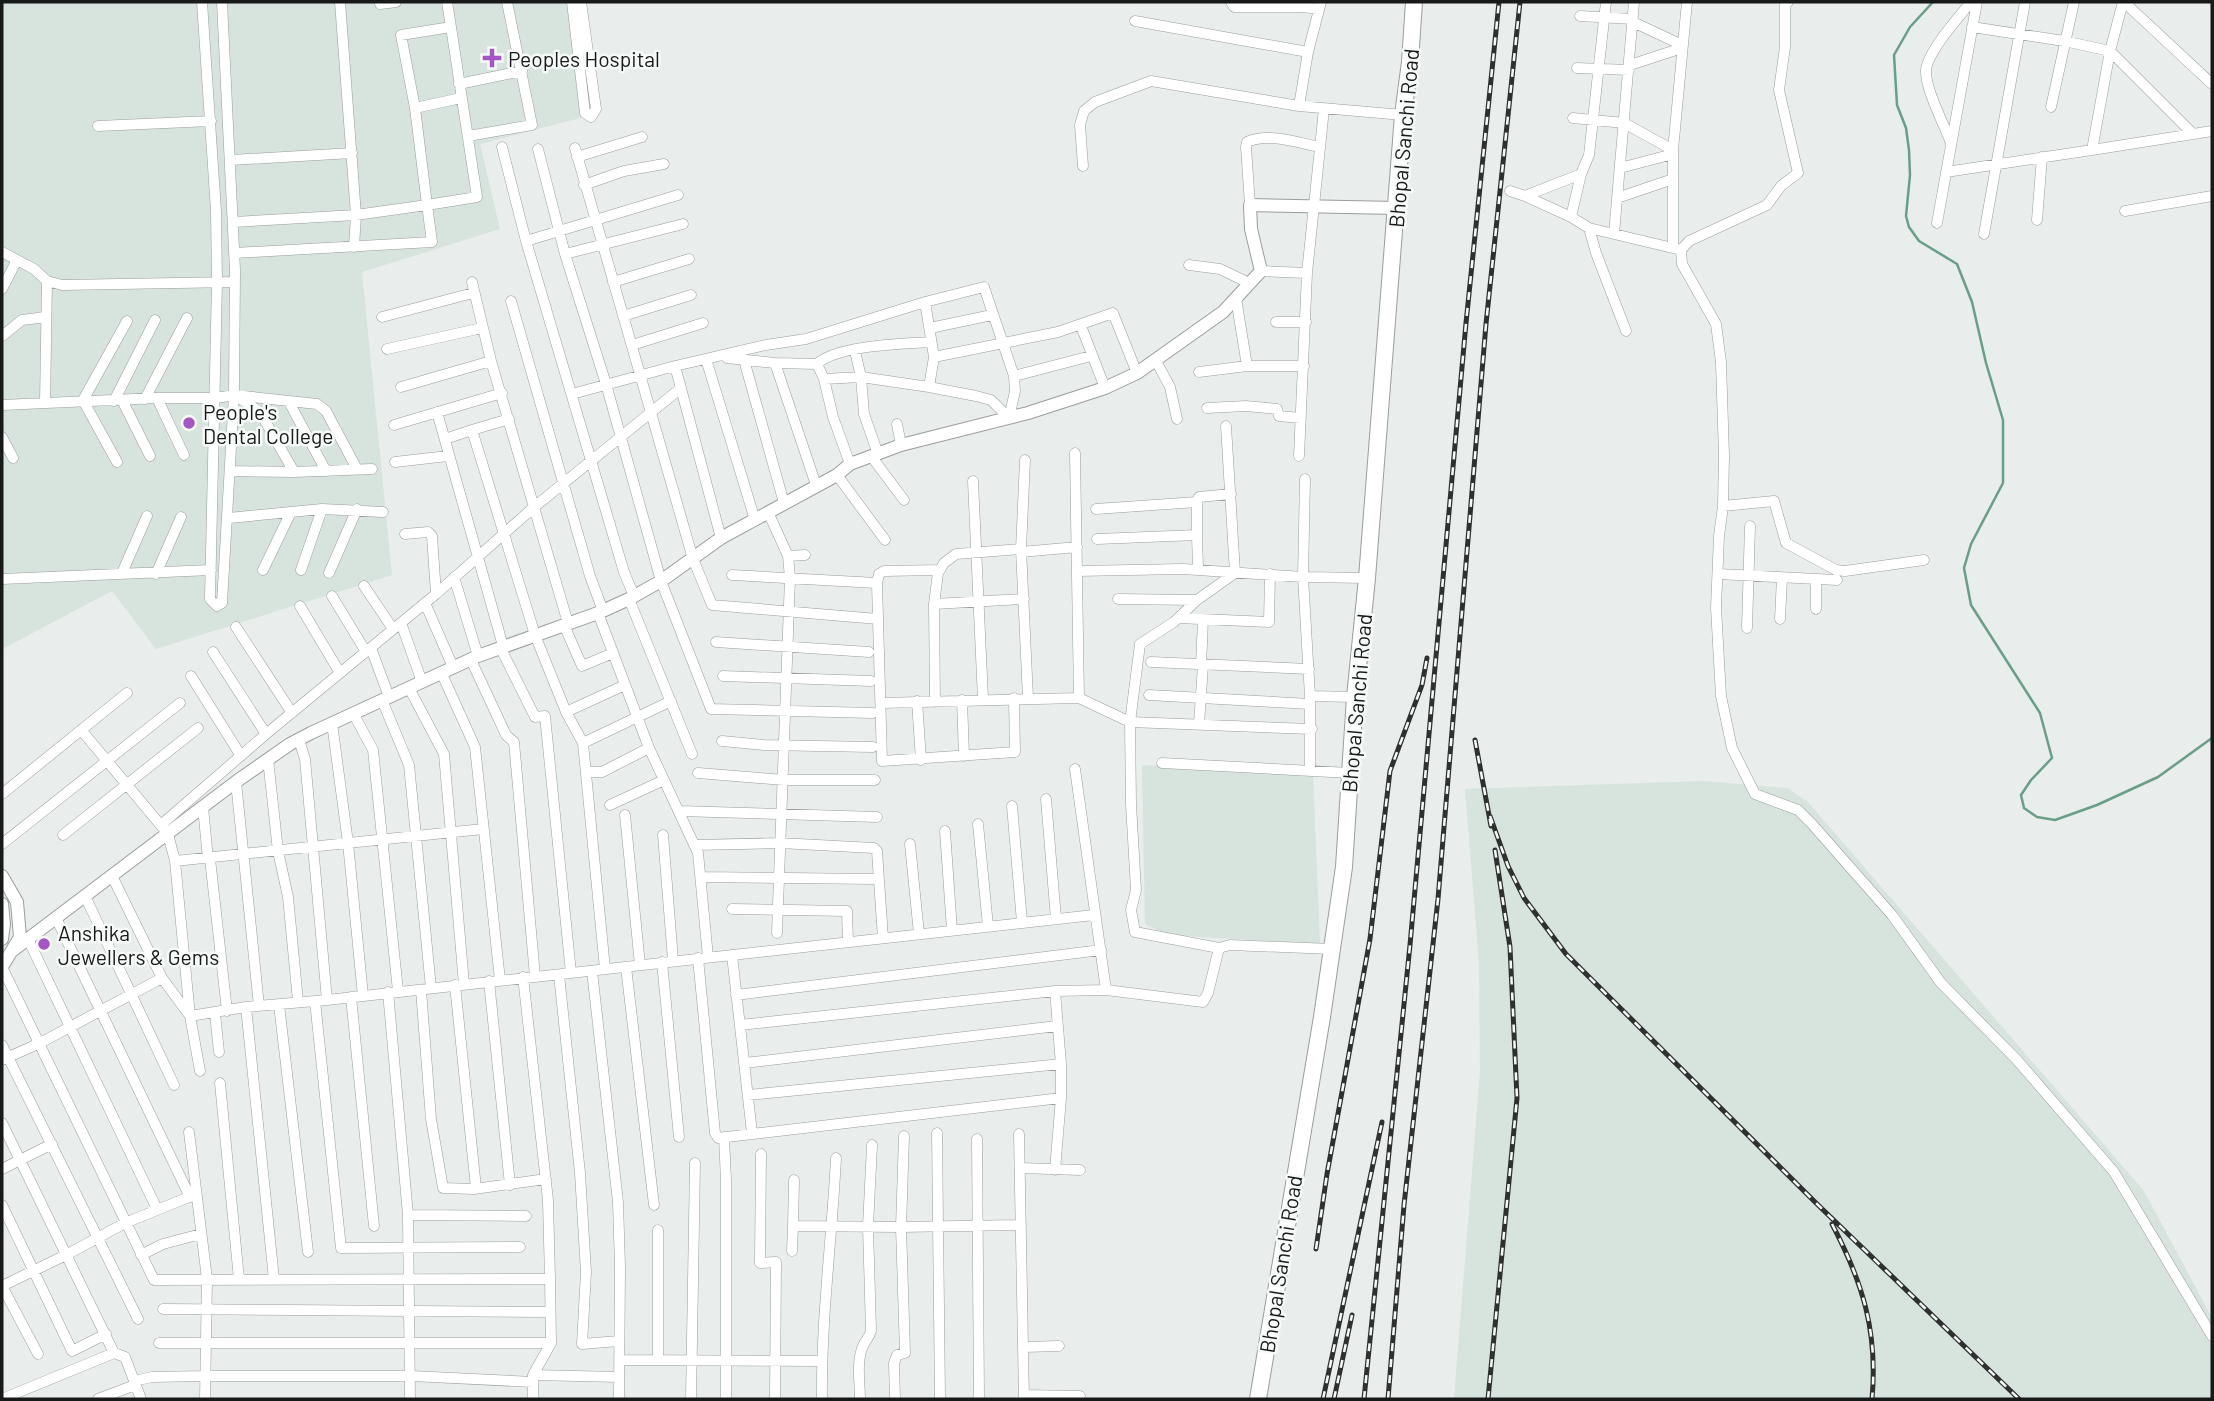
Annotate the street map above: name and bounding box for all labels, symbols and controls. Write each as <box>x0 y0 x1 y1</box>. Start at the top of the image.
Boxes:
place label: Peoples Hospital <box>508 46 660 71</box>
marker: Peoples Hospital <box>482 48 502 68</box>
street label: Bhopal Sanchi Road <box>1383 48 1423 228</box>
place label: People's Dental College <box>203 399 333 448</box>
marker: People's Dental College <box>181 415 197 431</box>
street label: Bhopal Sanchi Road <box>1336 613 1376 793</box>
place label: Anshika Jewellers & Gems <box>58 920 219 969</box>
marker: Anshika Jewellers & Gems <box>36 936 52 952</box>
street label: Bhopal Sanchi Road <box>1254 1173 1306 1355</box>

